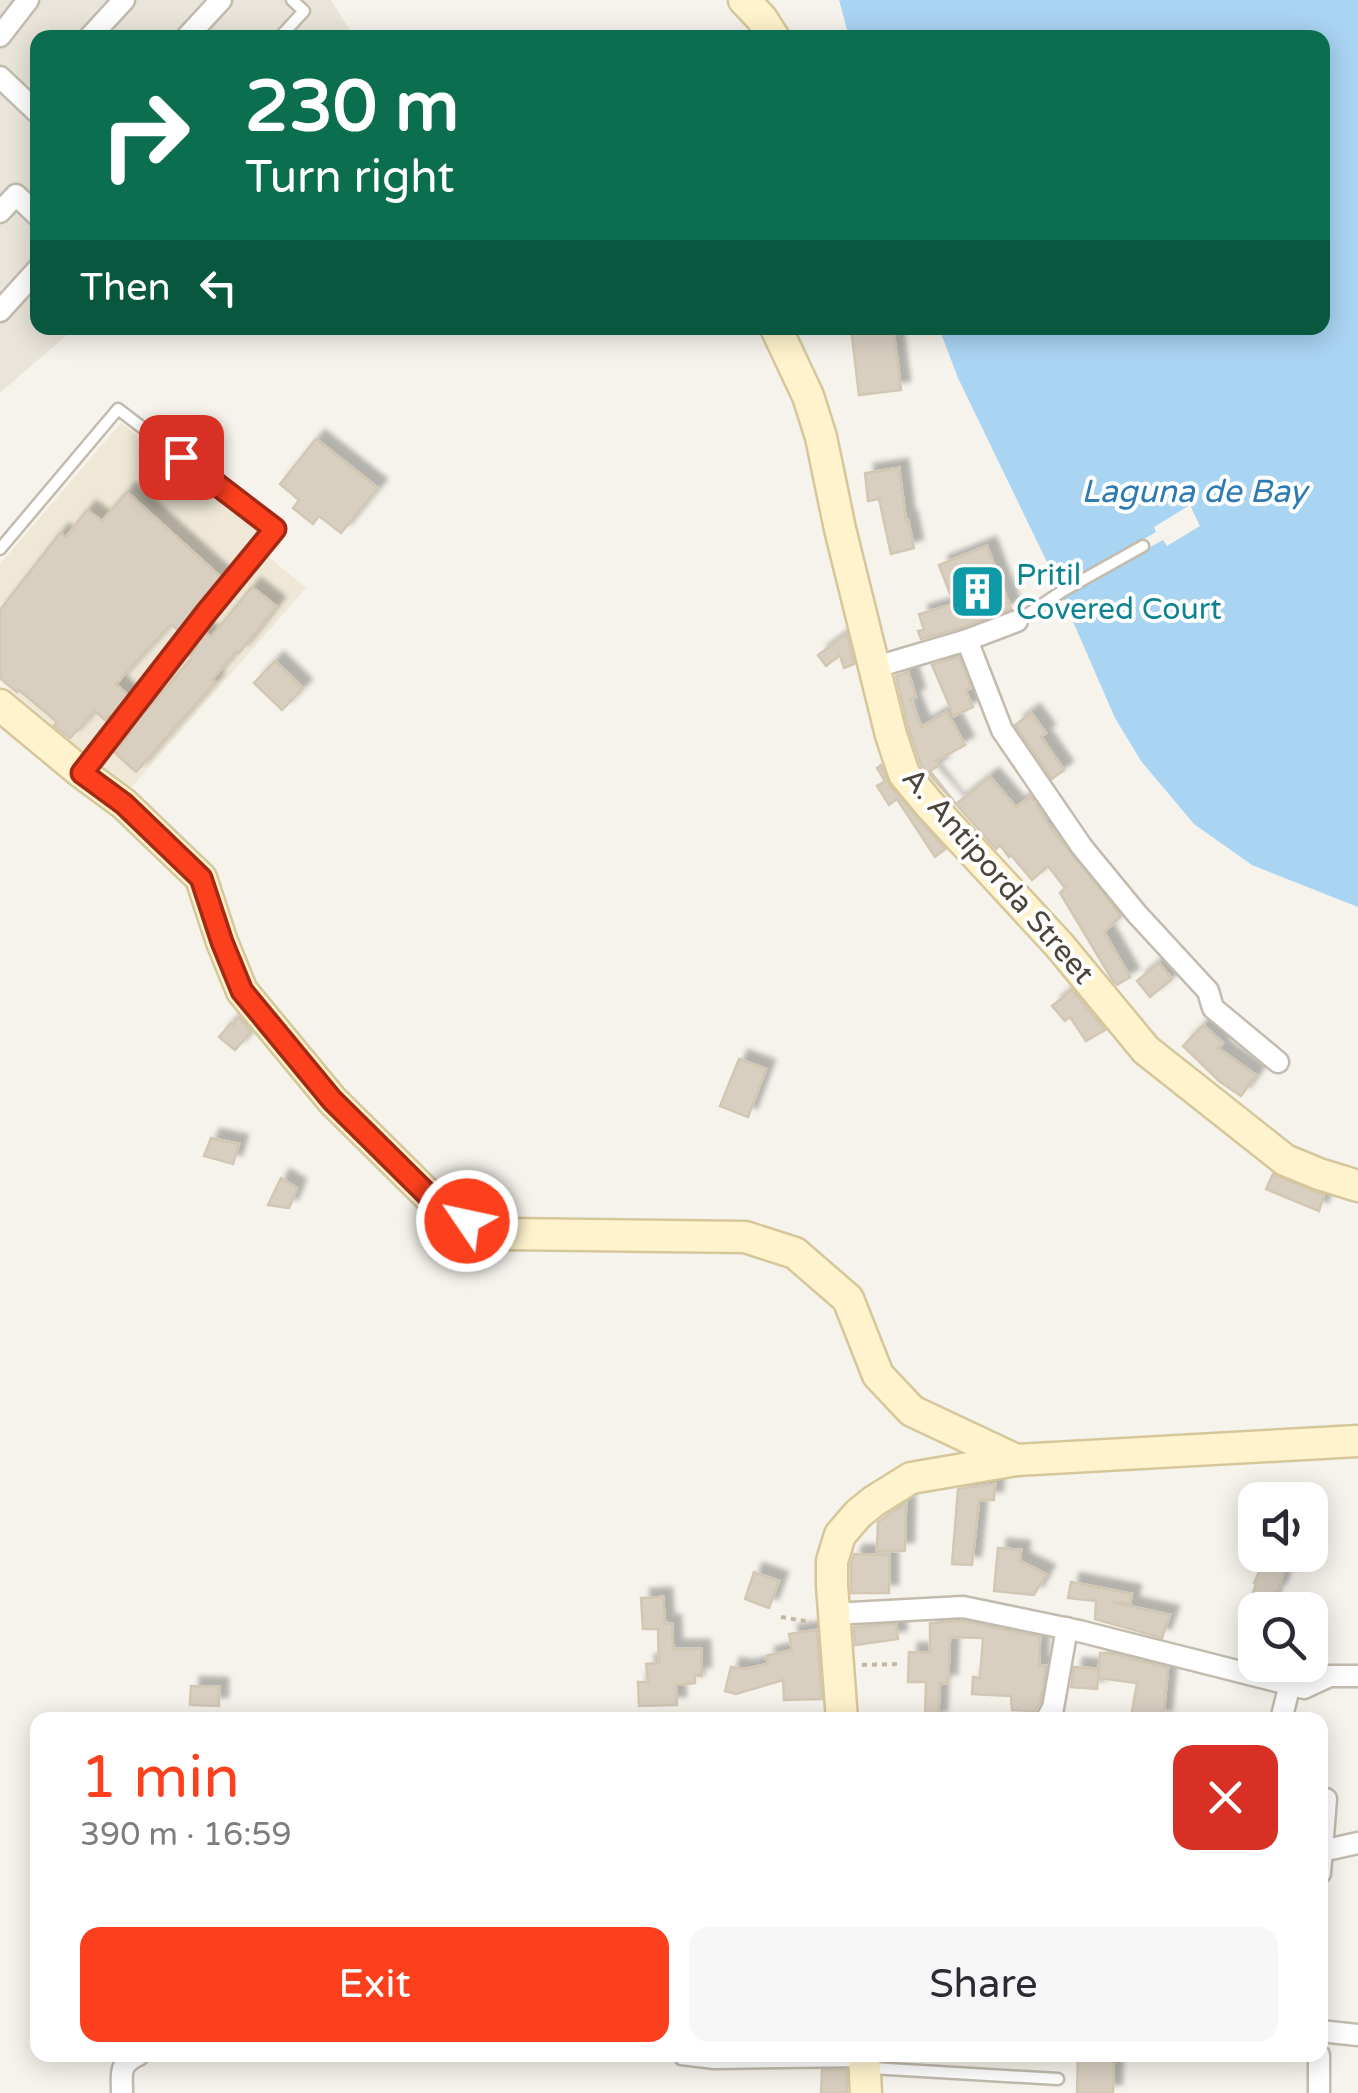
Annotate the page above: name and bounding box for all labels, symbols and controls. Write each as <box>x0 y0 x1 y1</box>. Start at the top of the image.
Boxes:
text: 230 m <box>245 66 459 150</box>
icon: right <box>80 70 210 200</box>
text: Turn right <box>245 151 454 205</box>
icon: left <box>191 260 246 315</box>
text: Then <box>80 265 171 311</box>
pin <box>139 415 224 500</box>
icon: arrive <box>154 430 209 485</box>
water label: Laguna de Bay <box>1081 473 1311 511</box>
place label: Pritil Covered Court <box>1016 557 1222 628</box>
building icon: Pritil Covered Court <box>947 562 1007 622</box>
street label: A. Antiporda Street <box>894 760 1102 992</box>
position arrow <box>415 1169 519 1273</box>
map controls <box>1238 1482 1328 1682</box>
button: sound <box>1238 1482 1328 1572</box>
button: search <box>1238 1592 1328 1682</box>
text: 1 min <box>80 1742 240 1814</box>
button: close <box>1173 1745 1278 1850</box>
text: 390 m · 16:59 <box>80 1816 292 1854</box>
button: Exit <box>80 1927 669 2042</box>
button: Share <box>689 1927 1278 2042</box>

